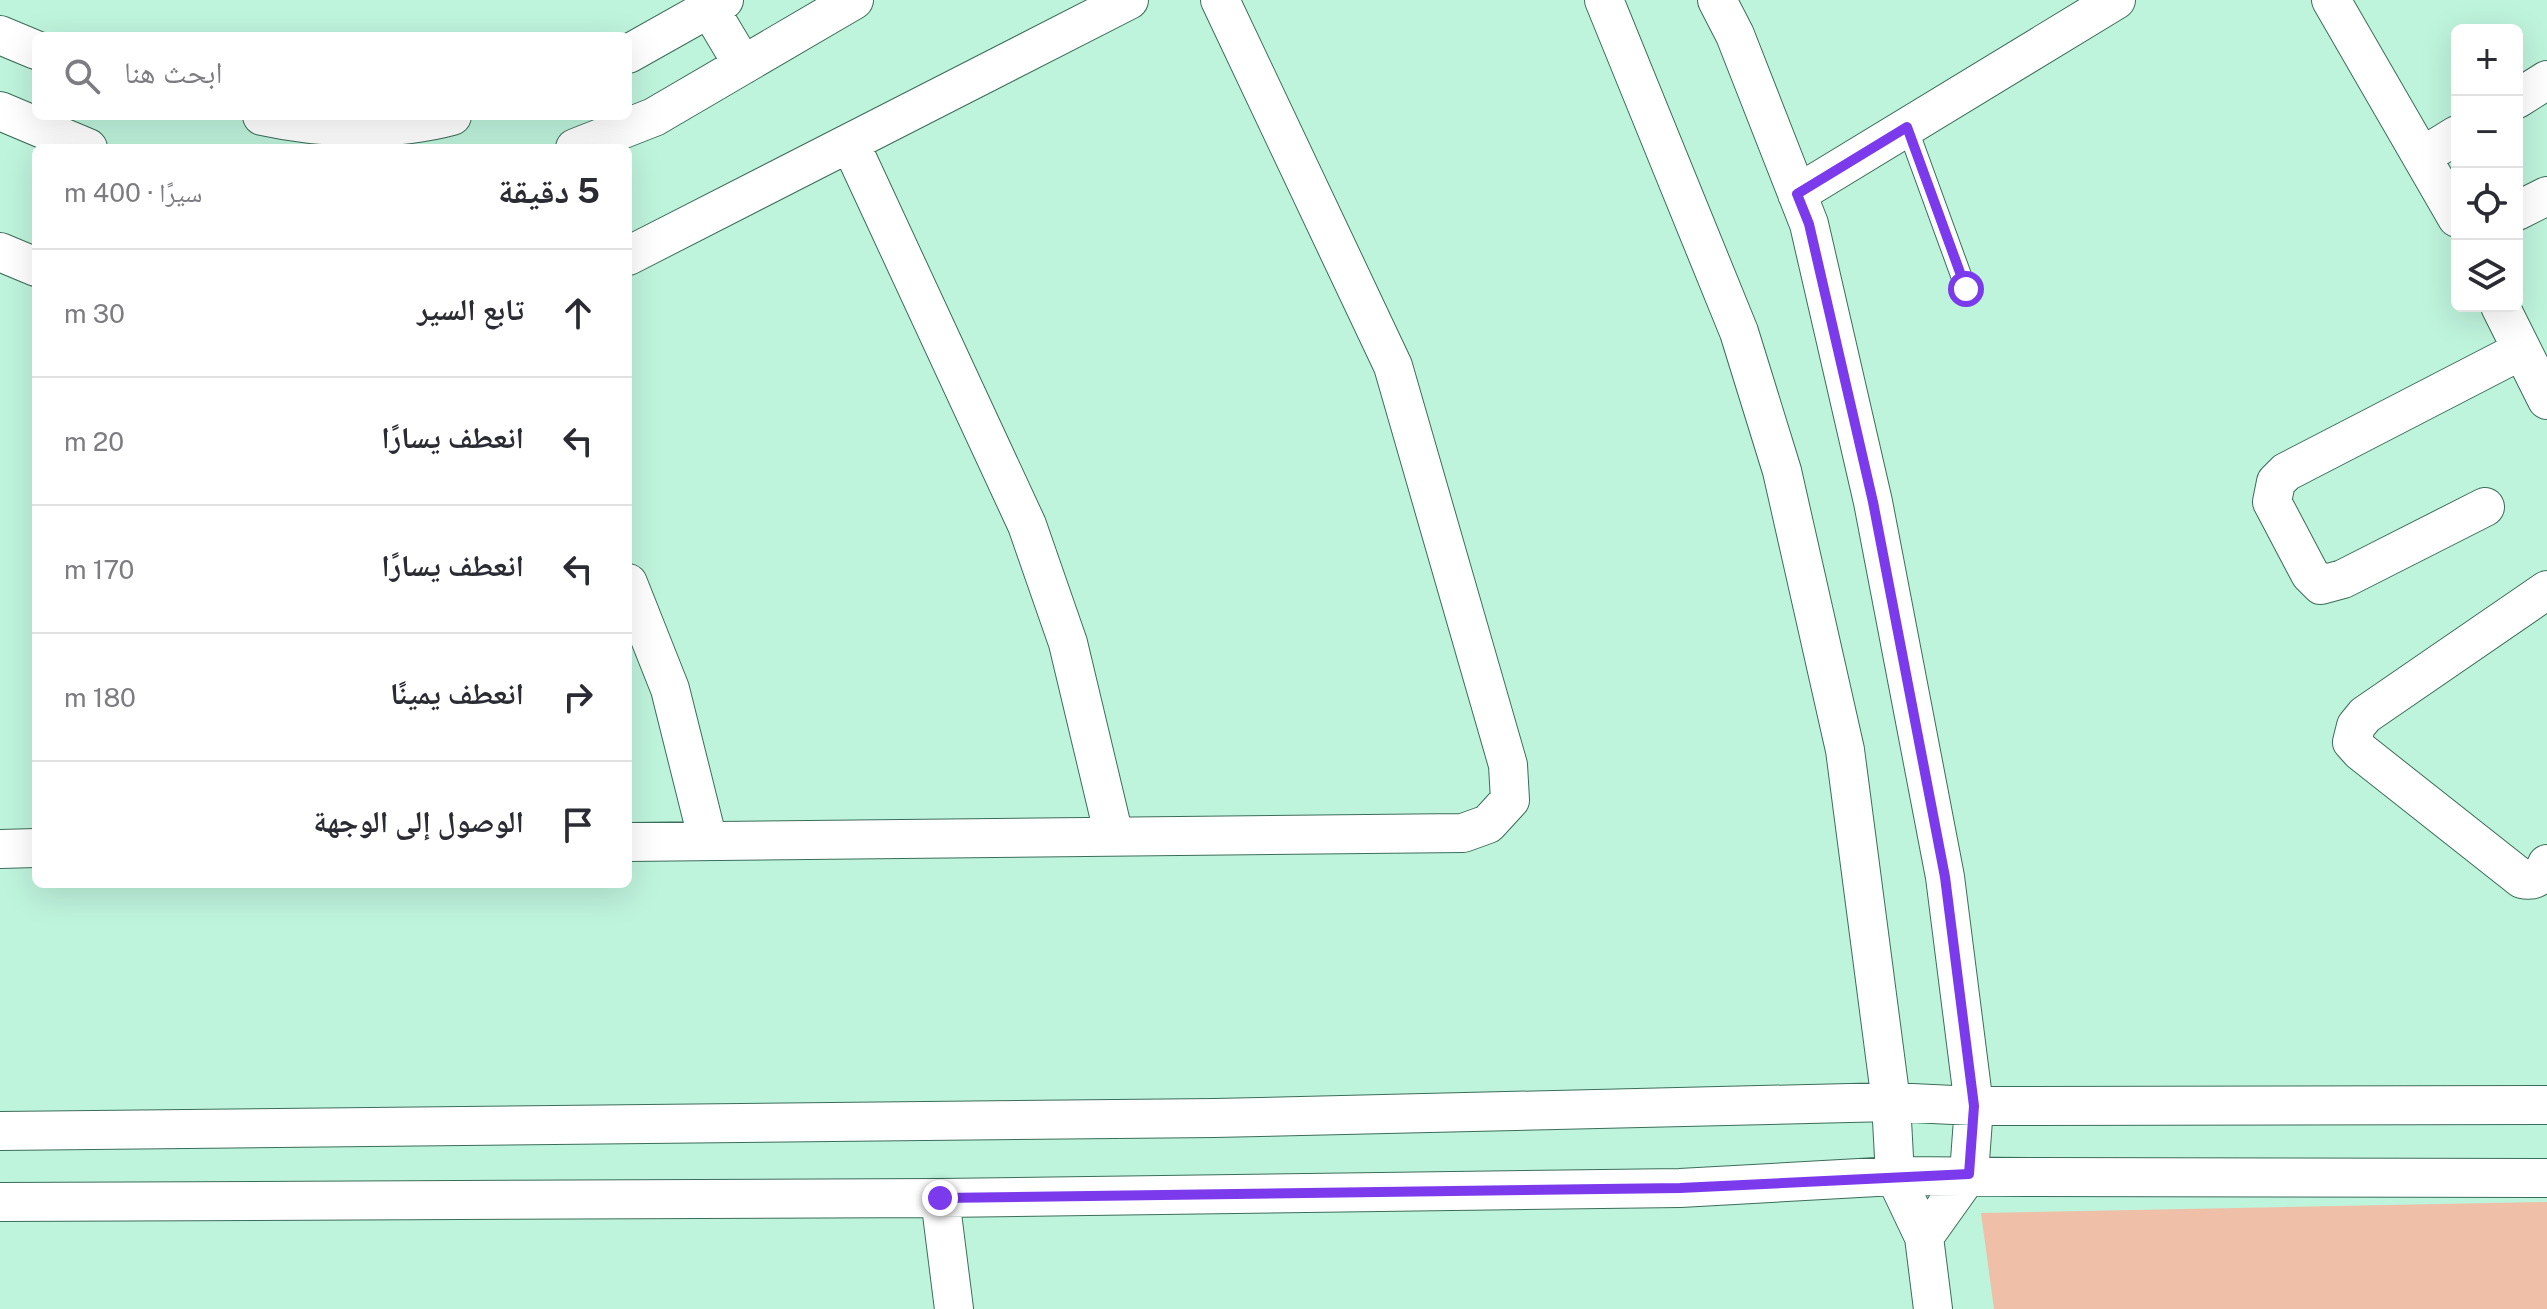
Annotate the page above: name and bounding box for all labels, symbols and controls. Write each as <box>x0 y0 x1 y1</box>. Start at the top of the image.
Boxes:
map controls <box>2451 24 2523 312</box>
button: + <box>2451 24 2523 96</box>
search box <box>32 32 632 120</box>
icon: search <box>60 54 104 98</box>
text: ابحث هنا <box>124 54 223 90</box>
button: − <box>2451 96 2523 168</box>
button: locate <box>2451 168 2523 240</box>
text: 5 دقيقة <box>498 171 600 211</box>
text: سيرًا · 400 m <box>64 177 202 208</box>
button: layers <box>2451 240 2523 312</box>
route start <box>1948 271 1984 307</box>
text: تابع السير <box>417 291 524 327</box>
icon: ahead <box>556 291 600 335</box>
text: 30 m <box>64 298 125 329</box>
text: انعطف يسارًا <box>381 419 524 455</box>
icon: left <box>556 419 600 463</box>
text: 20 m <box>64 426 124 457</box>
text: انعطف يسارًا <box>381 547 524 583</box>
icon: left <box>556 547 600 591</box>
text: 170 m <box>64 554 134 585</box>
text: انعطف يمينًا <box>390 675 524 711</box>
icon: right <box>556 675 600 719</box>
text: 180 m <box>64 682 136 713</box>
text: الوصول إلى الوجهة <box>313 803 524 839</box>
icon: arrive <box>556 803 600 847</box>
route end <box>922 1180 958 1216</box>

